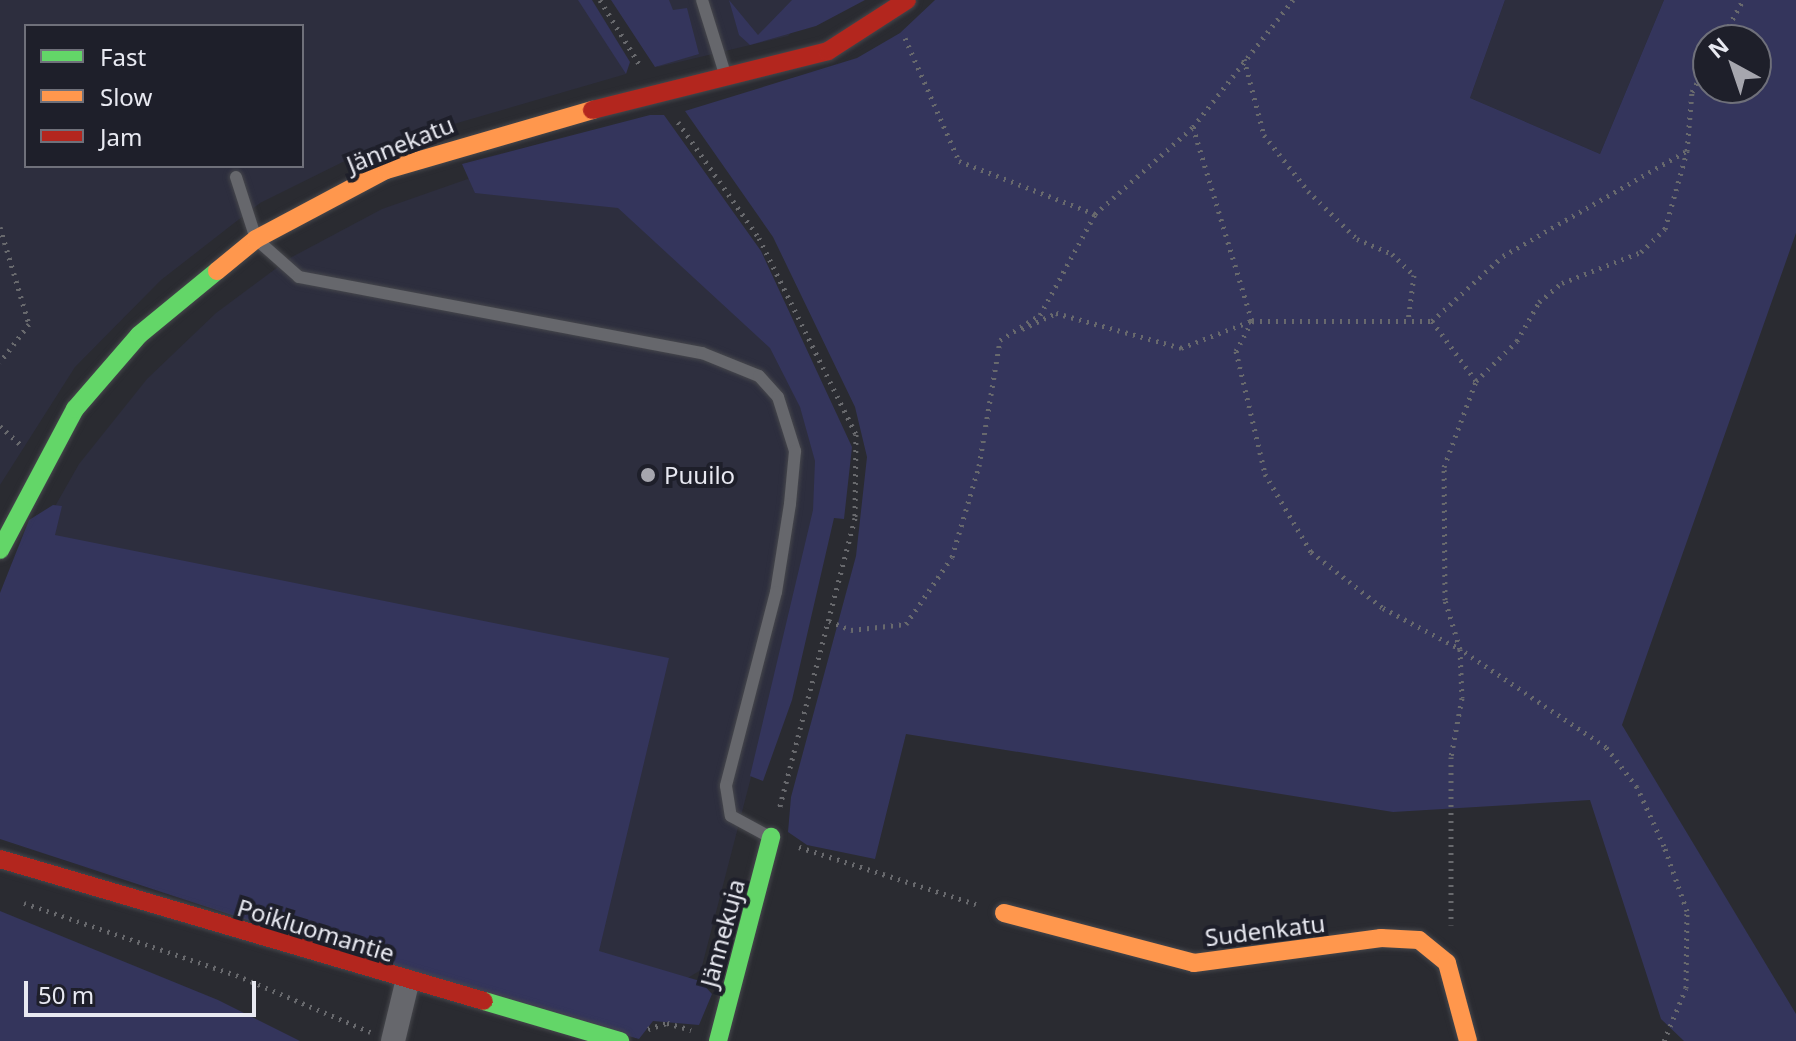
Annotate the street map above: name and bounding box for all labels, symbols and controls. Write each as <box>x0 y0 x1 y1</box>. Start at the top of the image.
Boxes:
legend <box>24 24 304 168</box>
north arrow <box>1692 24 1772 104</box>
text: N <box>1701 30 1734 64</box>
text: Fast <box>100 40 146 73</box>
text: Slow <box>100 80 152 113</box>
street label: Jännekatu <box>342 109 458 179</box>
text: Jam <box>100 120 142 153</box>
place label: Puuilo <box>664 461 735 489</box>
marker: Puuilo <box>639 466 657 484</box>
street label: Jännekuja <box>694 876 750 990</box>
street label: Poikluomantie <box>234 892 398 968</box>
street label: Sudenkatu <box>1203 908 1327 952</box>
scale bar <box>28 965 260 1015</box>
text: 50 m <box>38 978 94 1011</box>

